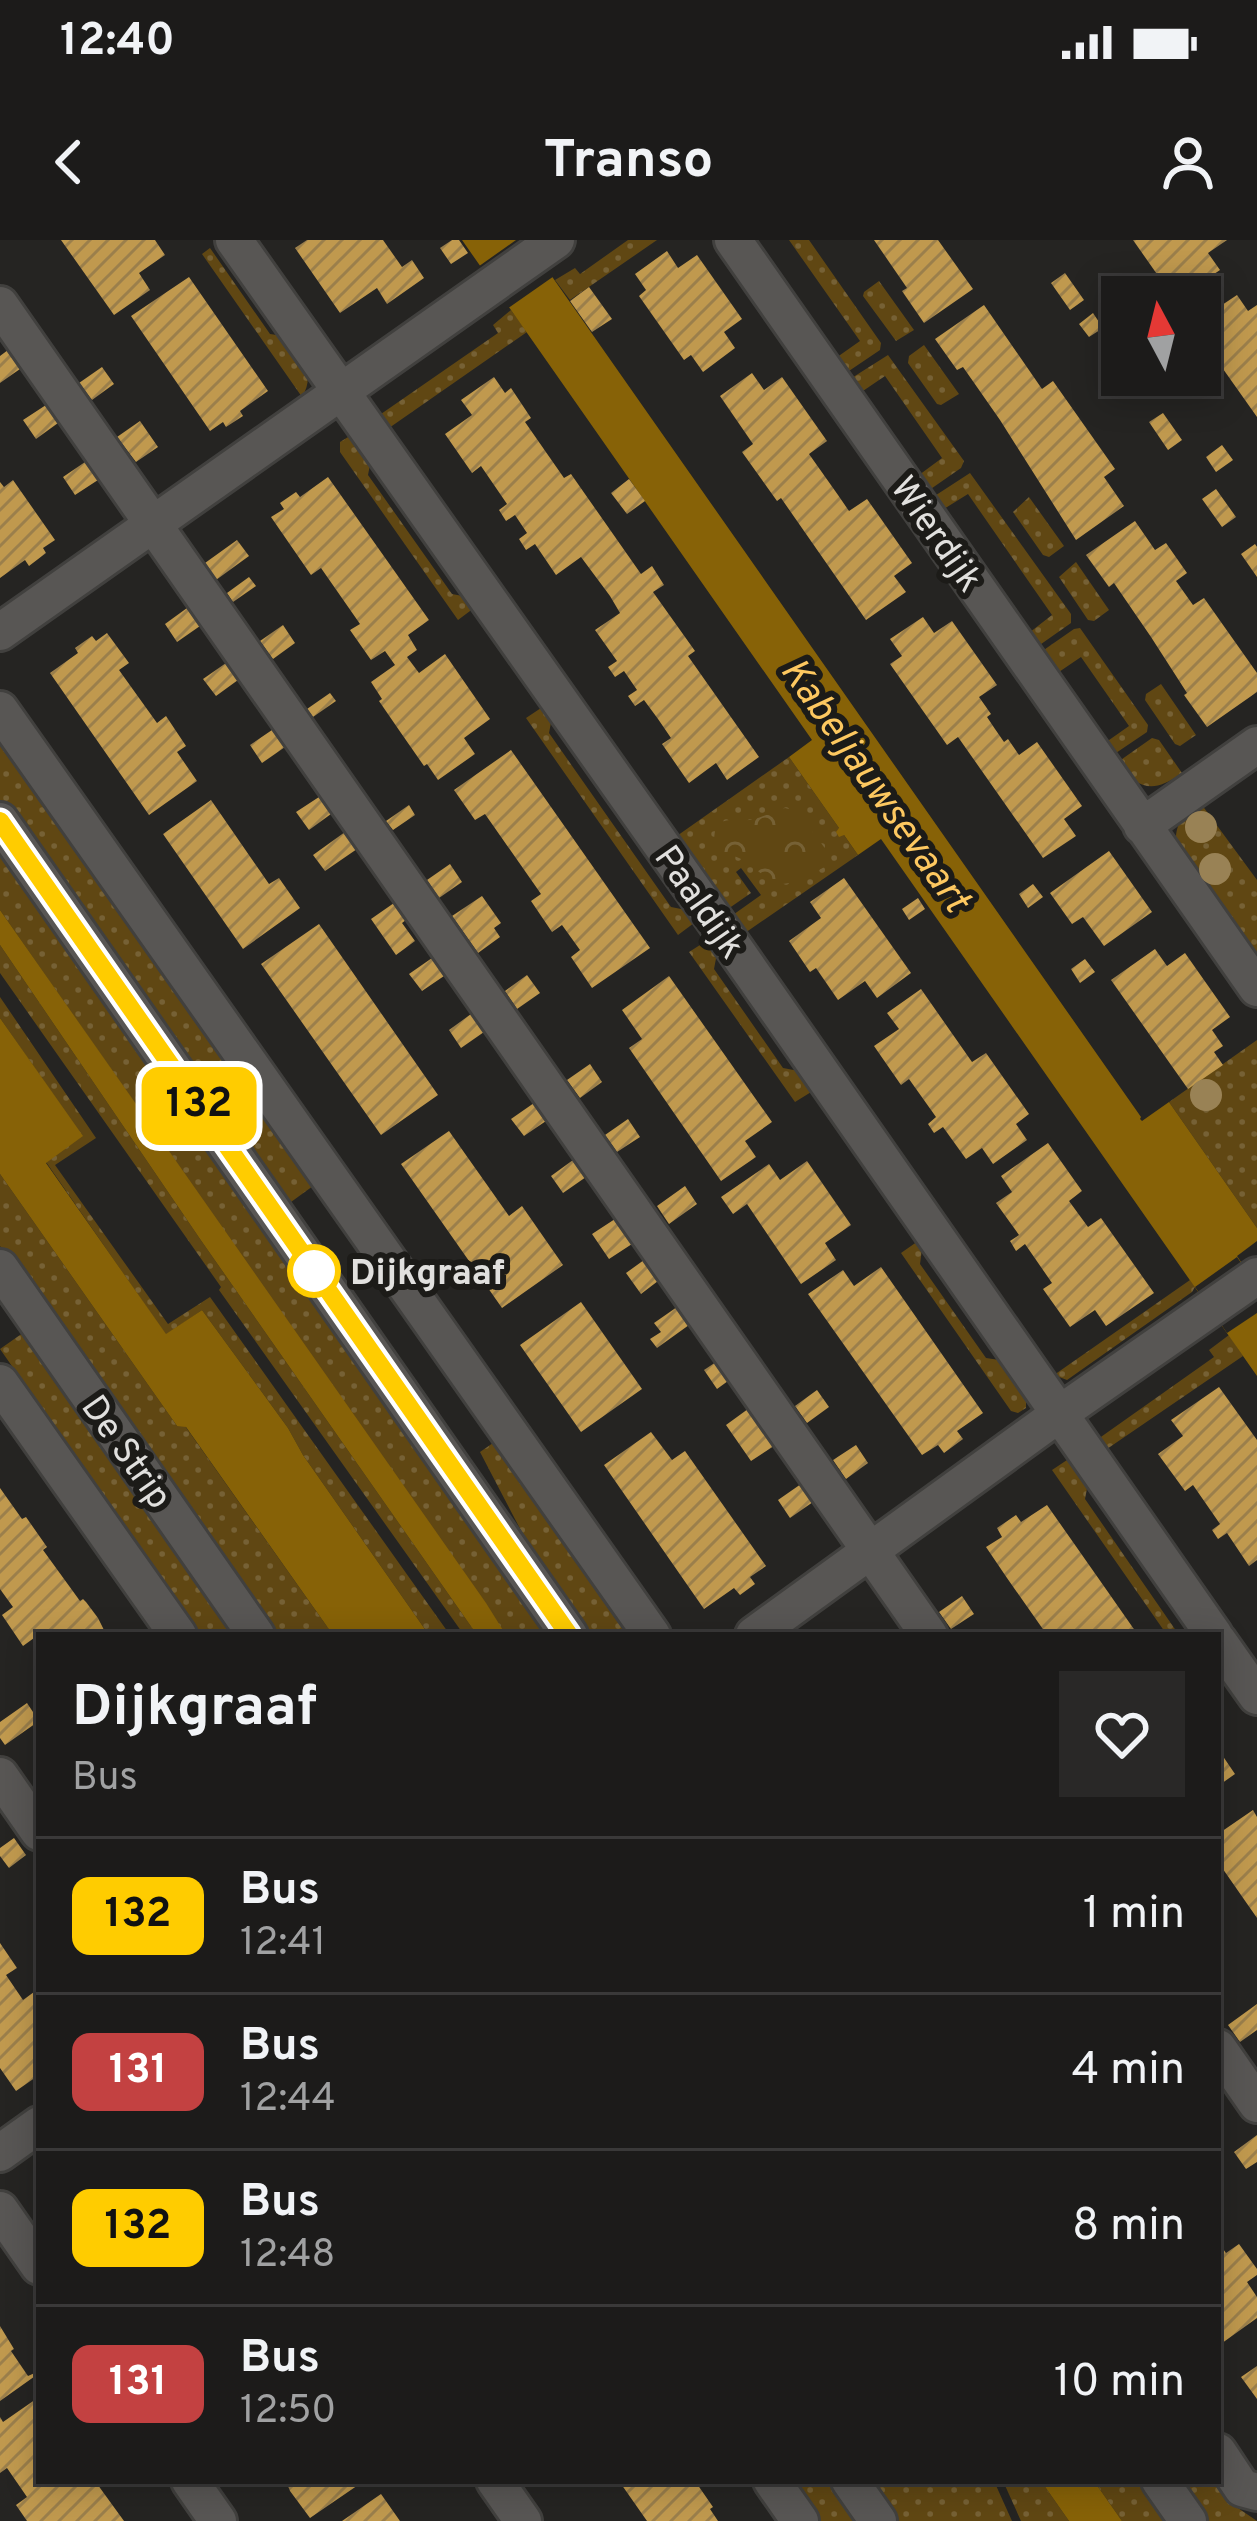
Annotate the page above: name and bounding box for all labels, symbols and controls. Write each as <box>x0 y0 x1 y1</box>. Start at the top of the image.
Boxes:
text: 12:40 <box>60 14 175 71</box>
text: Transo <box>544 128 713 197</box>
icon: back <box>36 129 102 195</box>
icon: person <box>1155 129 1221 195</box>
north arrow <box>1101 276 1221 396</box>
map controls <box>1101 276 1221 396</box>
street label: Wierdijk <box>878 468 991 602</box>
water label: Kabeljauwsevaart <box>768 650 980 925</box>
street label: Paaldijk <box>642 838 753 969</box>
line badge: 132 <box>130 1067 268 1145</box>
text: 132 <box>166 1079 232 1132</box>
marker: Dijkgraaf <box>289 1246 339 1296</box>
place label: Dijkgraaf <box>350 1252 505 1298</box>
street label: De Strip <box>69 1387 180 1519</box>
button: heart <box>1059 1671 1185 1797</box>
text: Dijkgraaf <box>72 1674 317 1746</box>
text: Bus <box>72 1755 138 1804</box>
text: Bus <box>240 1863 320 1920</box>
text: 1 min <box>1083 1887 1185 1944</box>
text: 132 <box>105 1889 171 1942</box>
text: 12:41 <box>240 1920 326 1969</box>
text: Bus <box>240 2019 320 2076</box>
text: 4 min <box>1072 2043 1185 2100</box>
text: 131 <box>109 2045 167 2098</box>
text: 12:44 <box>240 2076 336 2125</box>
text: Bus <box>240 2175 320 2232</box>
text: 8 min <box>1072 2199 1185 2256</box>
text: 132 <box>105 2201 171 2254</box>
text: 12:48 <box>240 2232 335 2281</box>
text: Bus <box>240 2331 320 2388</box>
text: 10 min <box>1054 2355 1185 2412</box>
text: 131 <box>109 2357 167 2410</box>
text: 12:50 <box>240 2388 336 2437</box>

